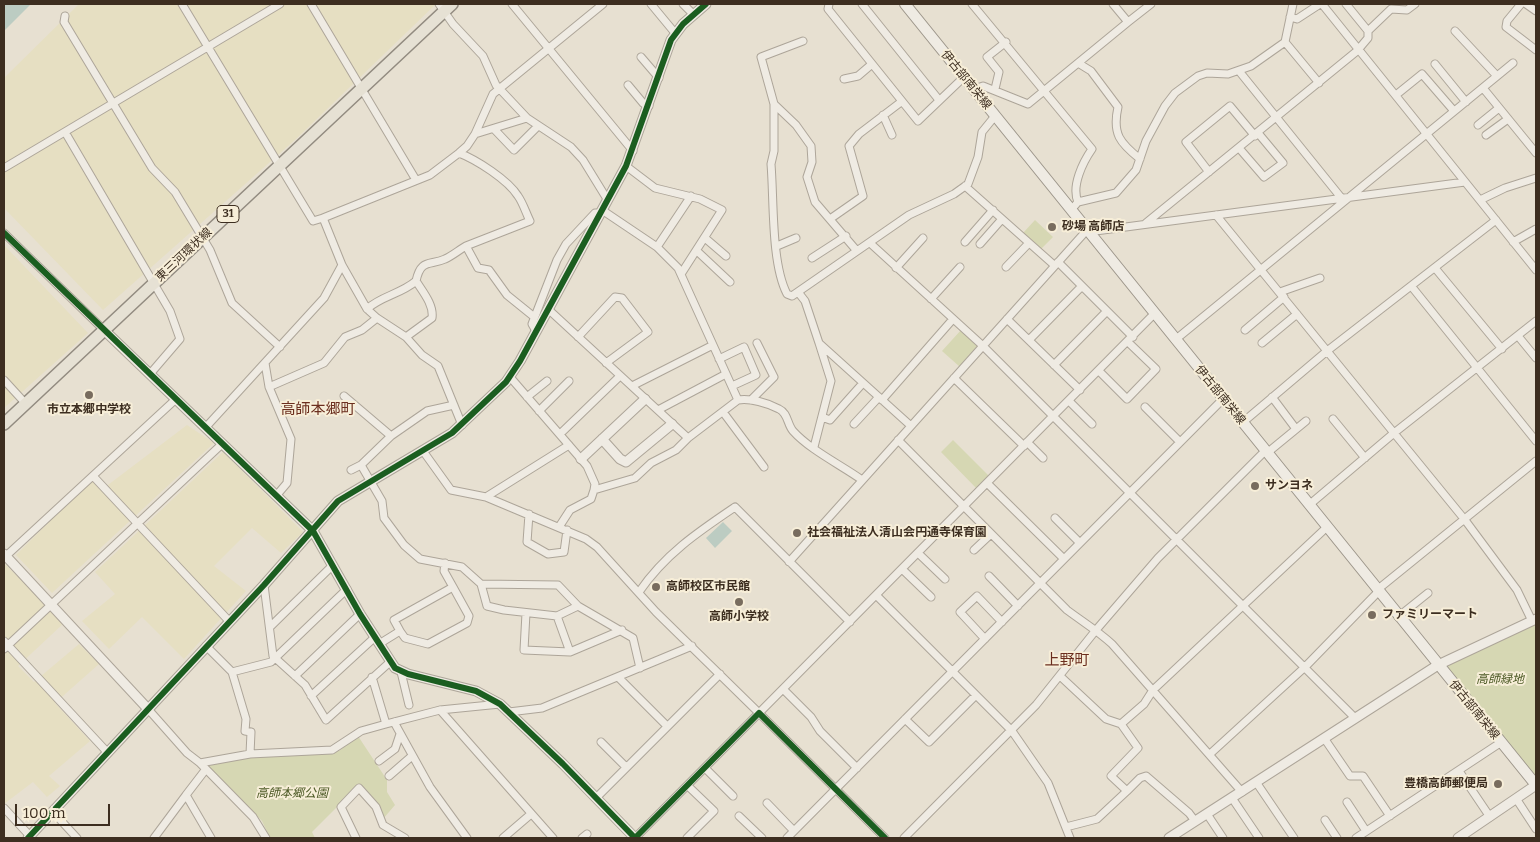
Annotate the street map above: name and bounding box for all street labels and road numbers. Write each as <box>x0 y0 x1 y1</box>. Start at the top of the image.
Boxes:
street label: 伊古部南栄線 <box>938 47 994 113</box>
road number: 31 <box>217 205 239 222</box>
street label: 東三河環状線 <box>153 225 215 285</box>
street label: 伊古部南栄線 <box>1192 362 1248 428</box>
street label: 伊古部南栄線 <box>1446 677 1502 743</box>

